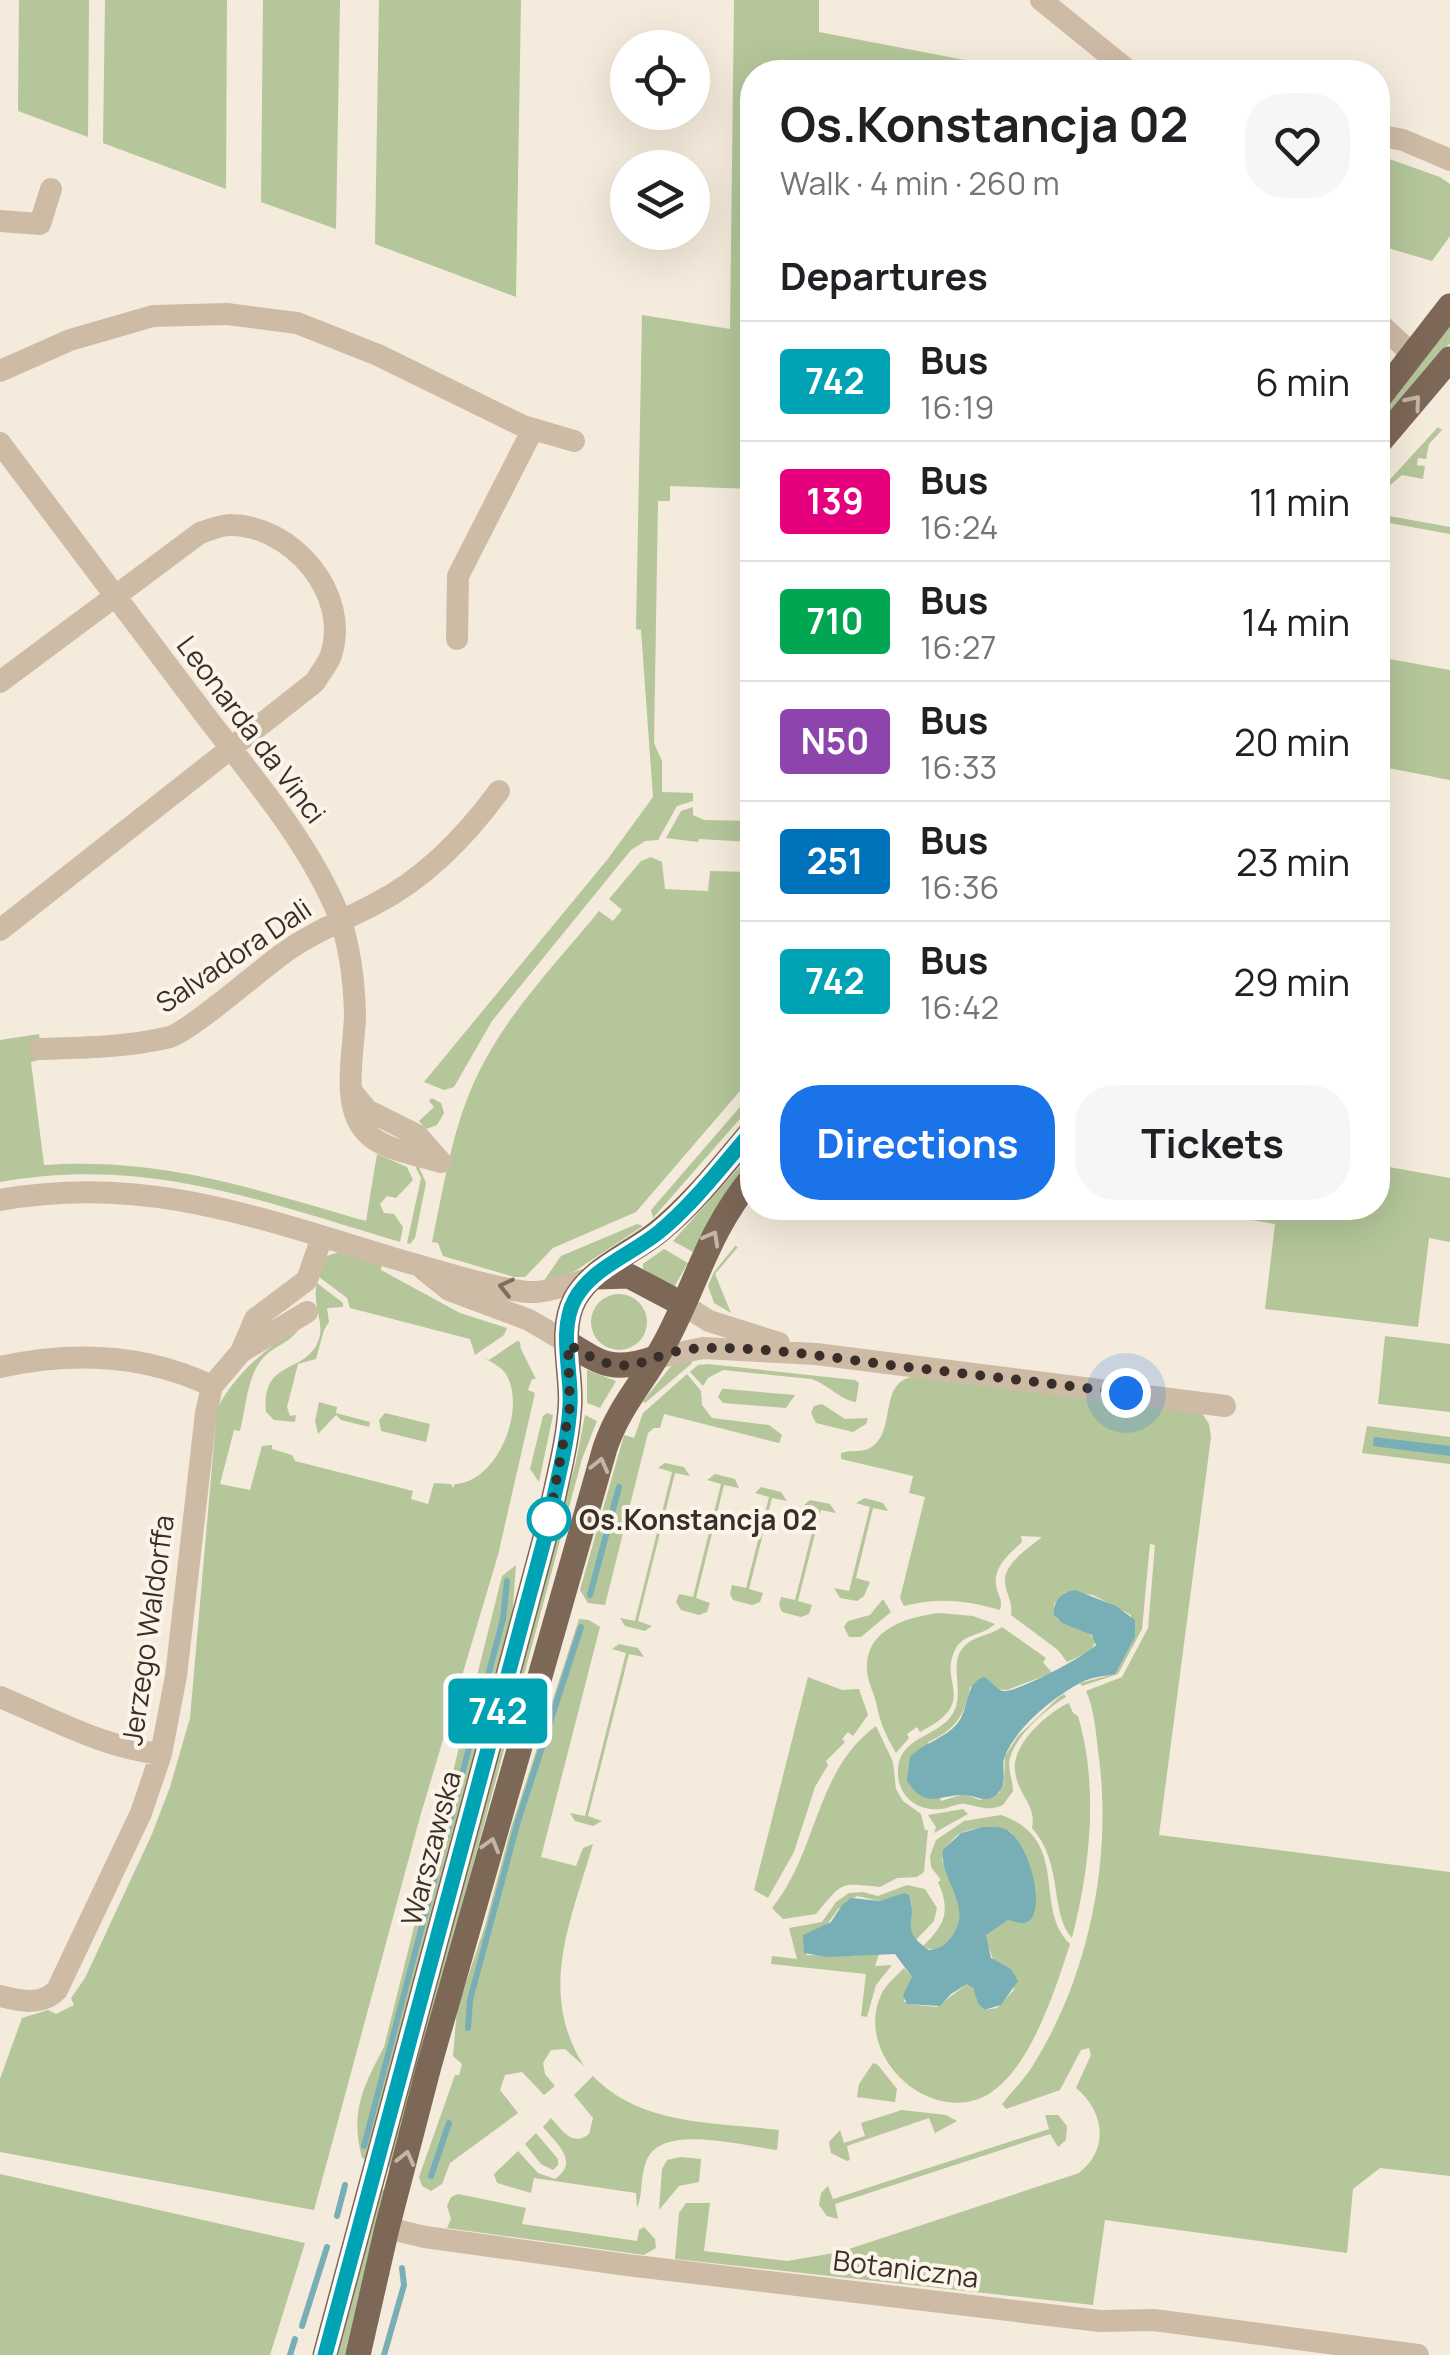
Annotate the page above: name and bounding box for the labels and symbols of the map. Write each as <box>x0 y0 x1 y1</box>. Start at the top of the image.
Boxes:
one-way arrow <box>1402 395 1420 413</box>
street label: Leonarda da Vinci <box>169 627 335 831</box>
street label: Salvadora Dali <box>148 889 318 1021</box>
one-way arrow <box>700 1231 720 1249</box>
one-way arrow <box>498 1278 515 1299</box>
your location <box>1101 1368 1151 1418</box>
one-way arrow <box>589 1457 610 1474</box>
marker: Os.Konstancja 02 <box>528 1498 570 1540</box>
place label: Os.Konstancja 02 <box>579 1500 817 1538</box>
street label: Jerzego Waldorffa <box>112 1512 182 1748</box>
line badge: 742 <box>440 1678 556 1744</box>
street label: Warszawska <box>391 1766 469 1930</box>
one-way arrow <box>479 1837 500 1854</box>
one-way arrow <box>394 2150 415 2167</box>
street label: Botaniczna <box>831 2240 981 2296</box>

